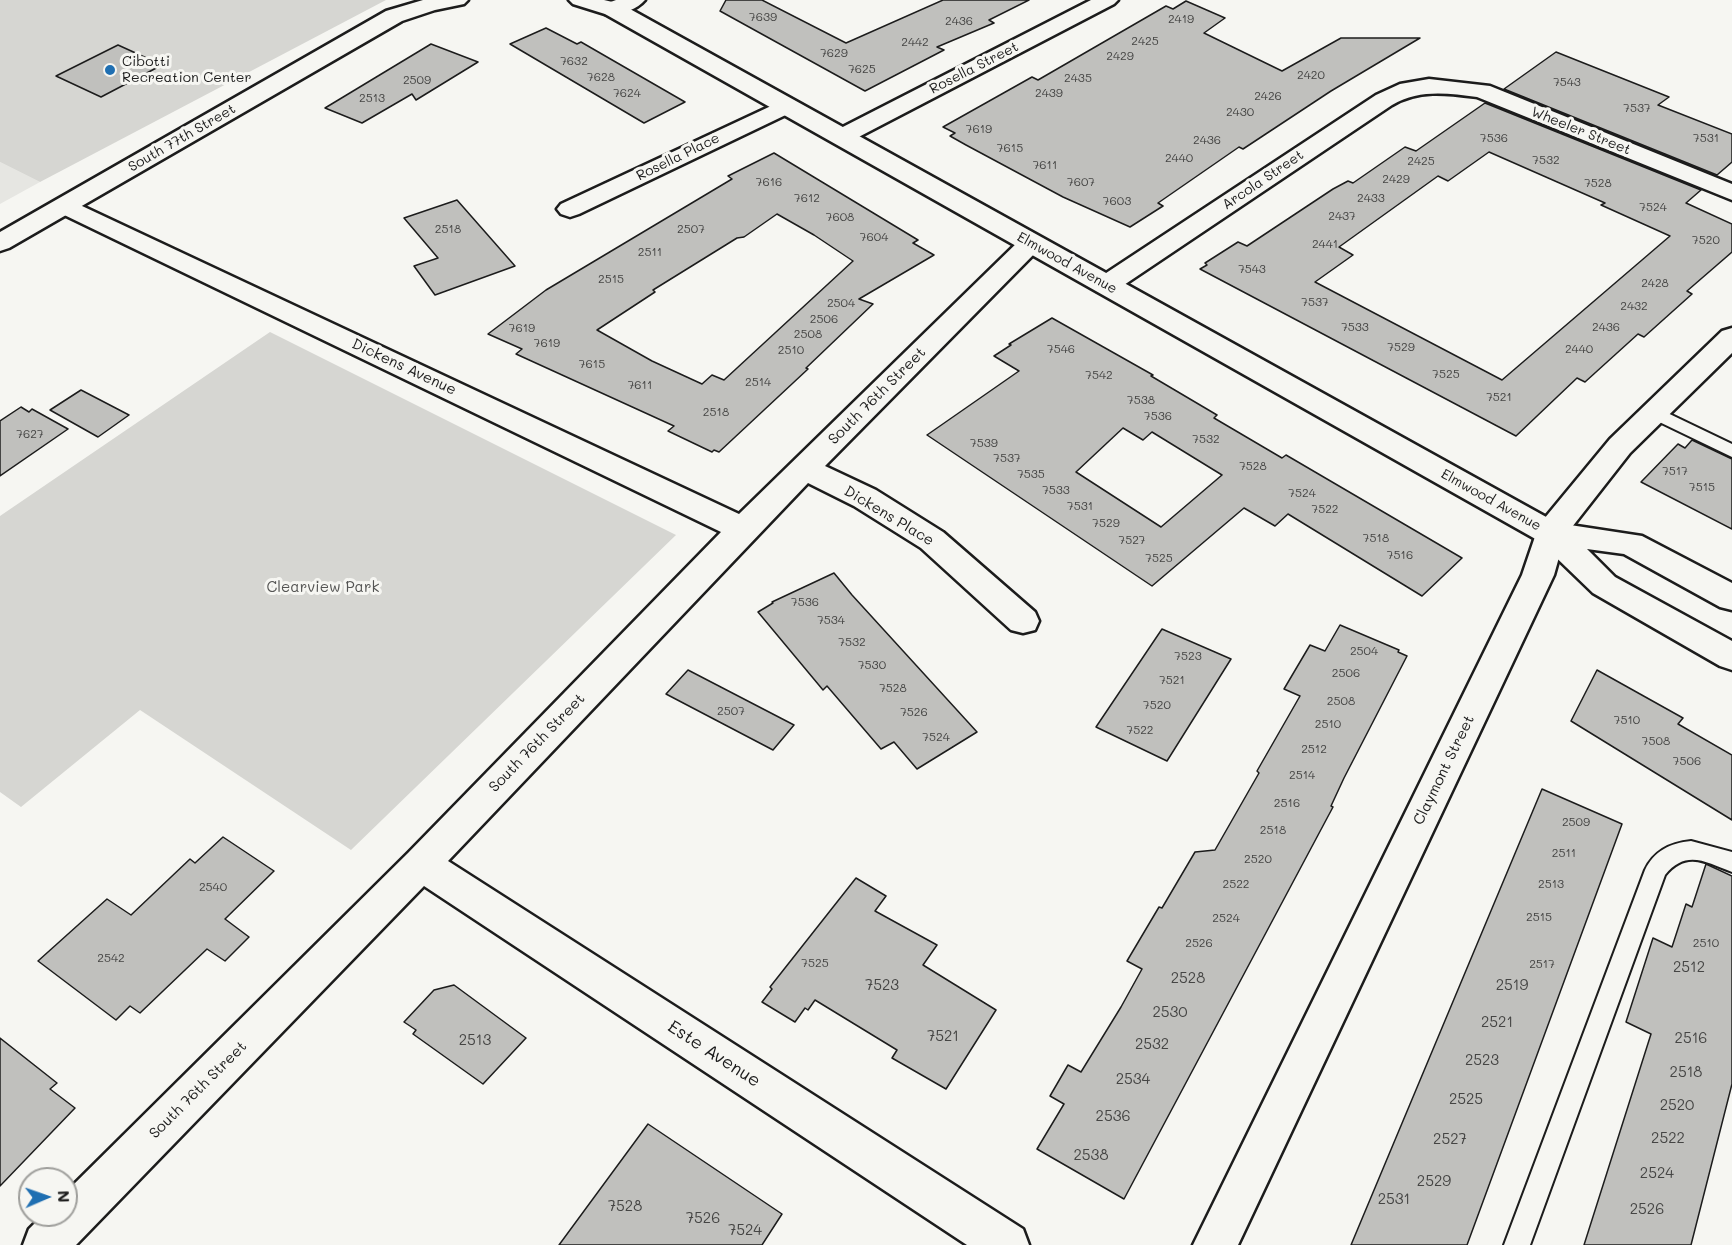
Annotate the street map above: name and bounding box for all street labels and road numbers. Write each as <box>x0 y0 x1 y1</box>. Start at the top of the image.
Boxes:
street label: Rosella Street <box>927 38 1021 98</box>
street label: South 77th Street <box>125 100 239 176</box>
street label: Wheeler Street <box>1529 103 1633 159</box>
street label: Rosella Place <box>634 130 722 184</box>
street label: Arcola Street <box>1219 147 1307 213</box>
street label: Elmwood Avenue <box>1014 229 1120 297</box>
street label: Dickens Avenue <box>349 335 459 399</box>
street label: South 76th Street <box>825 344 929 448</box>
street label: Elmwood Avenue <box>1438 466 1544 534</box>
street label: Dickens Place <box>841 482 937 550</box>
street label: South 76th Street <box>485 690 589 796</box>
street label: Claymont Street <box>1410 712 1478 828</box>
street label: Este Avenue <box>664 1016 764 1092</box>
street label: South 76th Street <box>146 1038 250 1142</box>

